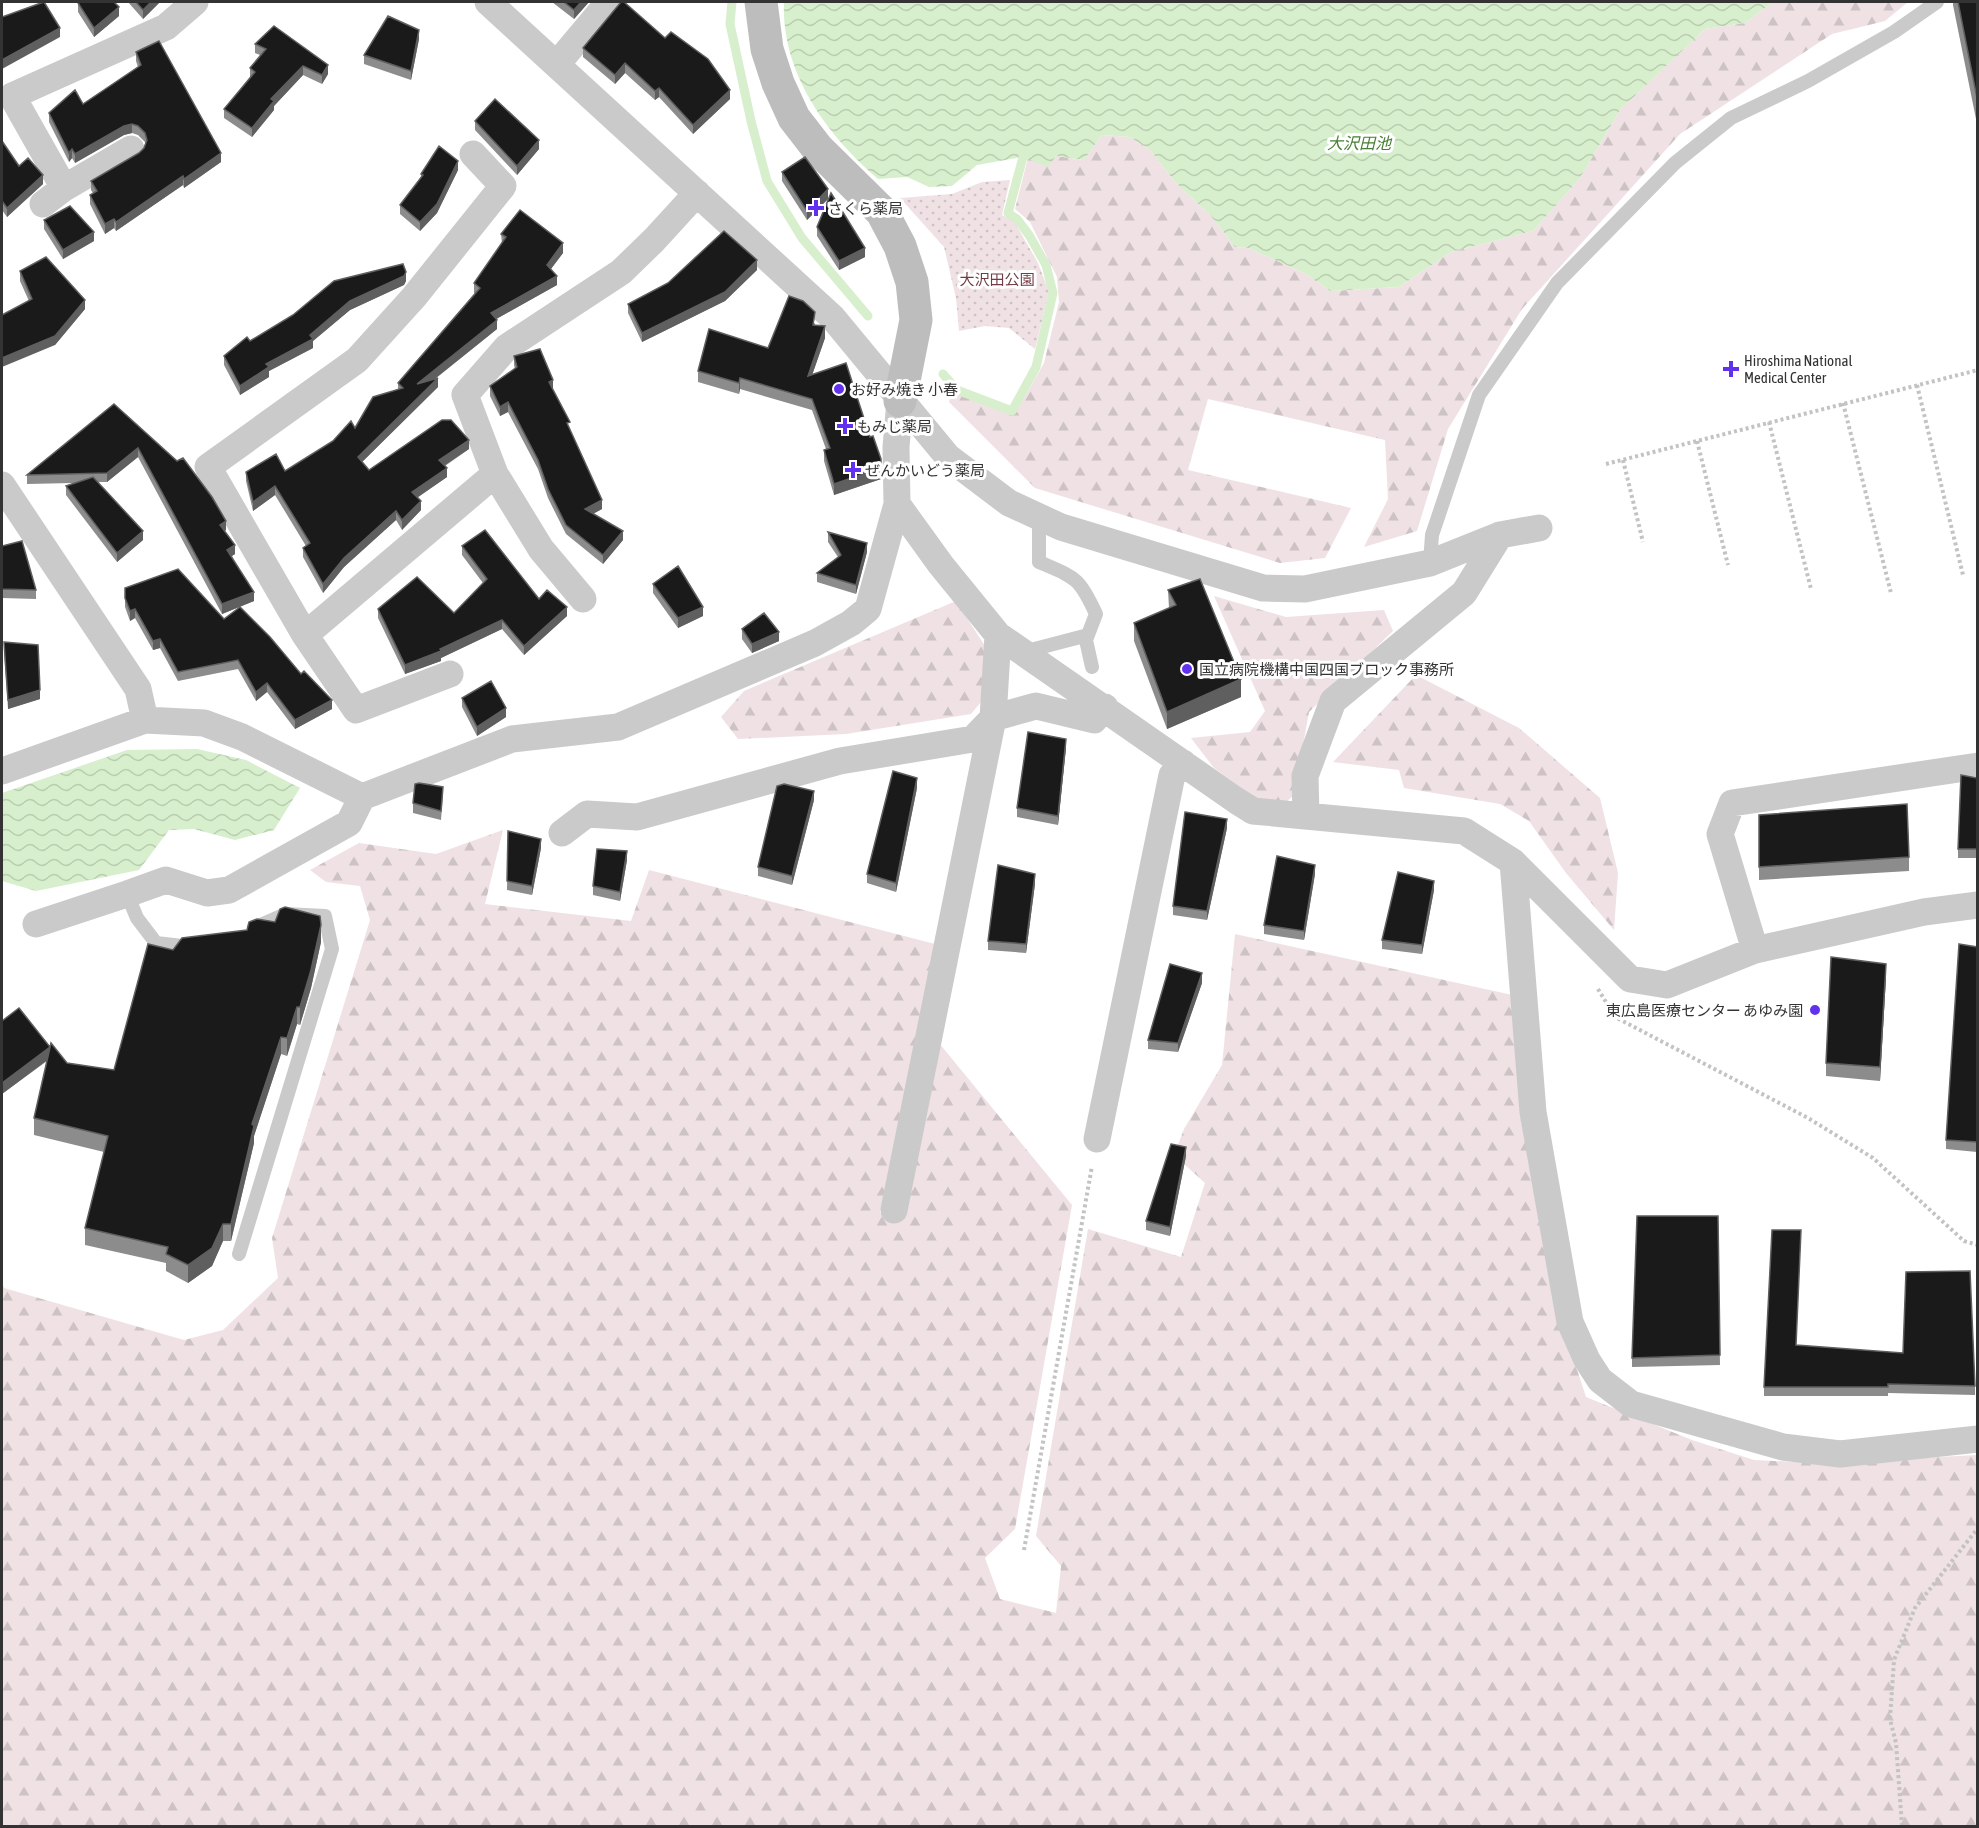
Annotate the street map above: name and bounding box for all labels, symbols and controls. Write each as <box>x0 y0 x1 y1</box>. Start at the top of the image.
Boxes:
water label: 大沢田池 <box>1327 134 1393 152</box>
place label: さくら薬局 <box>828 200 903 217</box>
marker: さくら薬局 <box>809 201 823 215</box>
park label: 大沢田公園 <box>959 271 1035 288</box>
place label: Hiroshima National Medical Center <box>1744 352 1852 386</box>
marker: Hiroshima National Medical Center <box>1722 360 1740 378</box>
place label: お好み焼き 小春 <box>851 381 958 398</box>
marker: お好み焼き 小春 <box>832 382 846 396</box>
place label: もみじ薬局 <box>857 418 932 435</box>
marker: もみじ薬局 <box>838 419 852 433</box>
place label: ぜんかいどう薬局 <box>865 462 985 479</box>
marker: ぜんかいどう薬局 <box>846 463 860 477</box>
place label: 国立病院機構中国四国ブロック事務所 <box>1199 661 1454 678</box>
marker: 国立病院機構中国四国ブロック事務所 <box>1180 662 1194 676</box>
place label: 東広島医療センター あゆみ園 <box>1606 1002 1803 1019</box>
marker: 東広島医療センター あゆみ園 <box>1808 1003 1822 1017</box>

